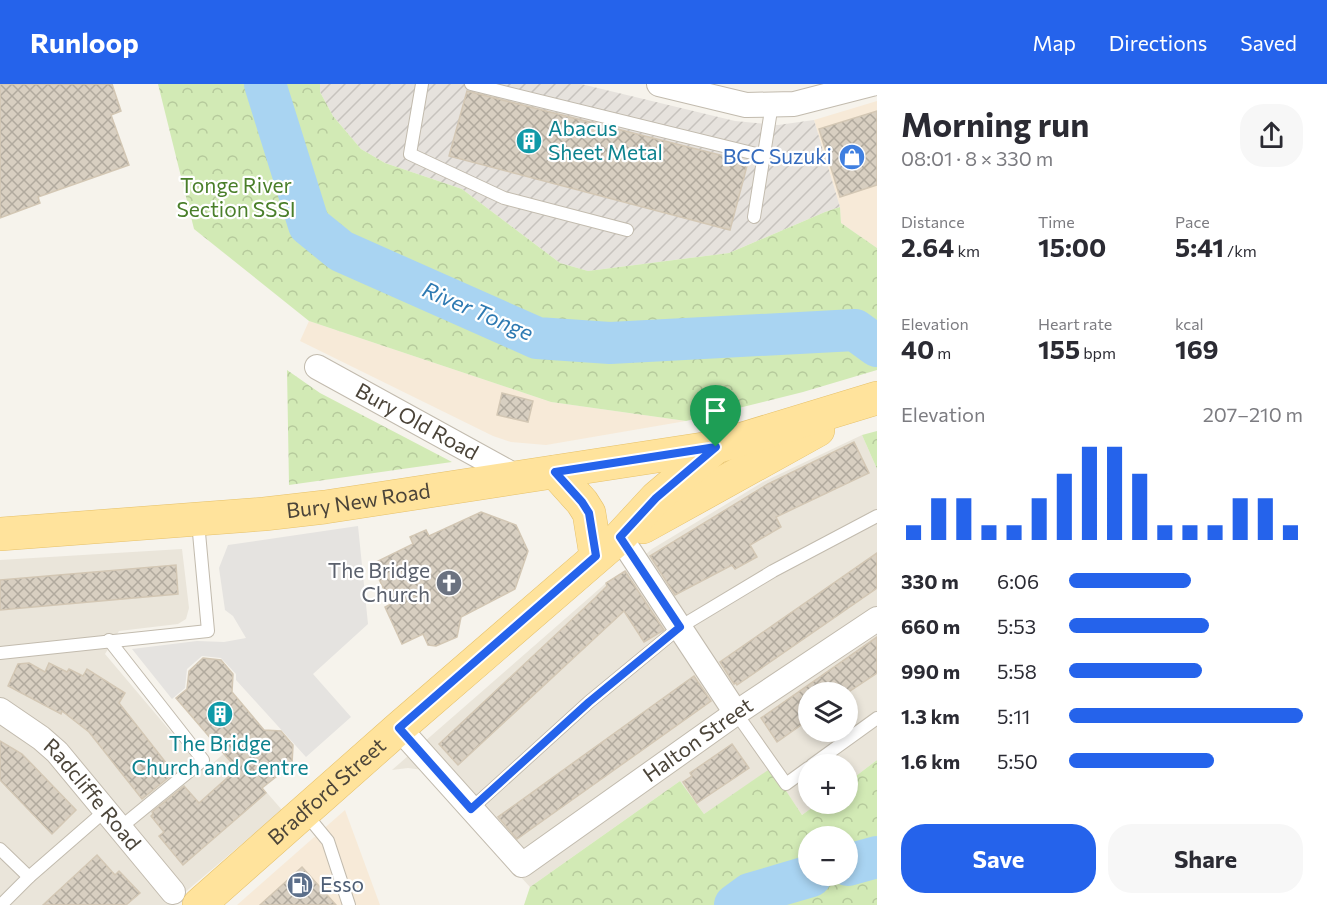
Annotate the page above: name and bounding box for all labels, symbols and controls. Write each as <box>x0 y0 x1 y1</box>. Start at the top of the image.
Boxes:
text: Runloop <box>30 25 139 59</box>
text: Map <box>1033 30 1076 55</box>
text: Directions <box>1109 30 1207 55</box>
text: Saved <box>1240 30 1297 55</box>
text: Morning run <box>901 103 1089 144</box>
button: share <box>1240 104 1303 167</box>
place label: Abacus Sheet Metal <box>548 115 663 164</box>
building icon: Abacus Sheet Metal <box>514 126 544 156</box>
shop icon: BCC Suzuki <box>837 142 867 172</box>
place label: BCC Suzuki <box>723 143 832 168</box>
text: 08:01 · 8 × 330 m <box>901 146 1053 170</box>
park label: Tonge River Section SSSI <box>176 172 296 221</box>
text: Distance <box>901 212 965 231</box>
text: Time <box>1038 212 1075 231</box>
text: Pace <box>1175 212 1210 231</box>
text: 2.64 <box>901 231 954 262</box>
text: 15:00 <box>1038 231 1106 262</box>
text: 5:41 <box>1175 231 1224 262</box>
text: km <box>954 241 980 260</box>
text: /km <box>1224 241 1257 260</box>
water label: River Tonge <box>419 275 538 346</box>
text: Elevation <box>901 314 969 333</box>
text: Heart rate <box>1038 314 1112 333</box>
text: kcal <box>1175 314 1204 333</box>
text: 40 <box>901 333 934 364</box>
text: 155 <box>1038 333 1080 364</box>
text: 169 <box>1175 333 1218 364</box>
text: m <box>934 343 951 362</box>
text: bpm <box>1080 343 1116 362</box>
street label: Bury Old Road <box>352 377 483 464</box>
pin <box>690 385 741 447</box>
icon: arrive <box>699 394 732 427</box>
text: Elevation <box>901 402 986 426</box>
text: 207–210 m <box>1203 402 1303 426</box>
street label: Bury New Road <box>285 477 432 522</box>
place label: The Bridge Church <box>328 557 430 606</box>
church icon: The Bridge Church <box>434 568 464 598</box>
text: 330 m <box>901 569 959 593</box>
text: 6:06 <box>997 569 1039 593</box>
text: 660 m <box>901 614 960 638</box>
text: 5:53 <box>997 614 1036 638</box>
text: 990 m <box>901 659 960 683</box>
text: 5:58 <box>997 659 1037 683</box>
map controls <box>798 682 858 886</box>
button: layers <box>798 682 858 742</box>
street label: Halton Street <box>637 692 757 786</box>
building icon: The Bridge Church and Centre <box>205 699 235 729</box>
text: 1.3 km <box>901 704 960 728</box>
text: 5:11 <box>997 704 1030 728</box>
place label: The Bridge Church and Centre <box>132 730 309 779</box>
street label: Radcliffe Road <box>39 732 147 855</box>
street label: Bradford Street <box>262 732 390 849</box>
text: 1.6 km <box>901 749 960 773</box>
text: 5:50 <box>997 749 1038 773</box>
button: + <box>798 754 858 814</box>
button: Save <box>901 824 1096 893</box>
button: Share <box>1108 824 1303 893</box>
button: − <box>798 826 858 886</box>
fuel station icon: Esso <box>285 870 315 900</box>
place label: Esso <box>320 871 364 896</box>

